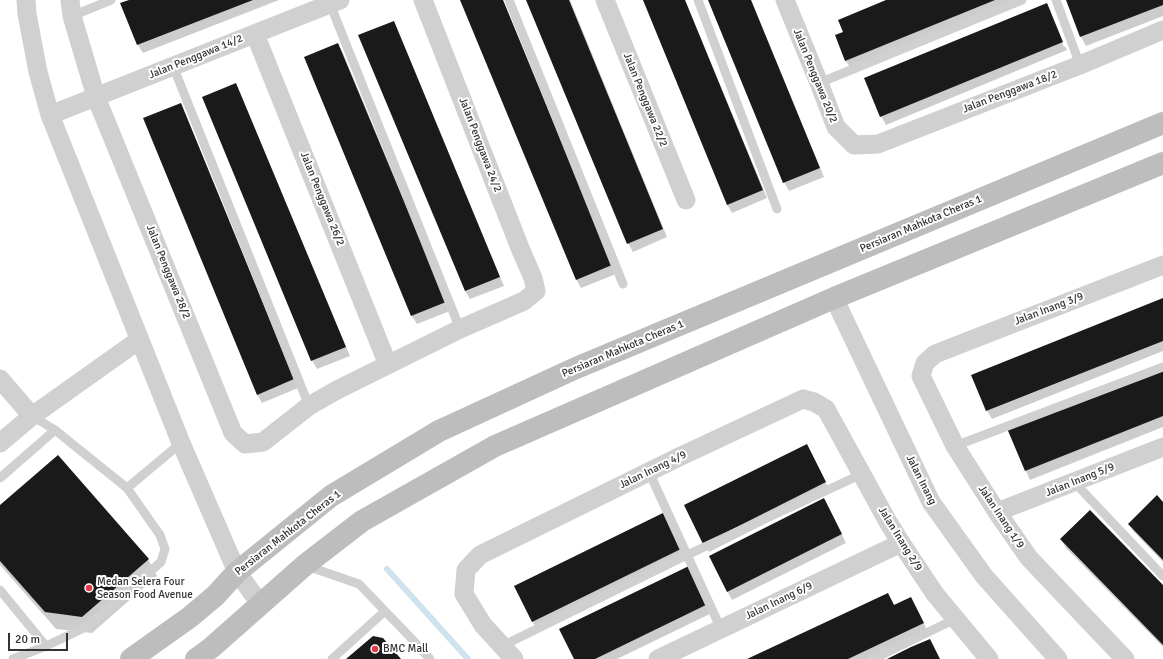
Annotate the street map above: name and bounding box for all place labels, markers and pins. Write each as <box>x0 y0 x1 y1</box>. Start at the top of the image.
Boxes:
place label: Medan Selera Four Season Food Avenue <box>97 575 193 601</box>
marker: Medan Selera Four Season Food Avenue <box>84 583 94 593</box>
place label: BMC Mall <box>383 642 428 656</box>
marker: BMC Mall <box>370 644 380 654</box>

